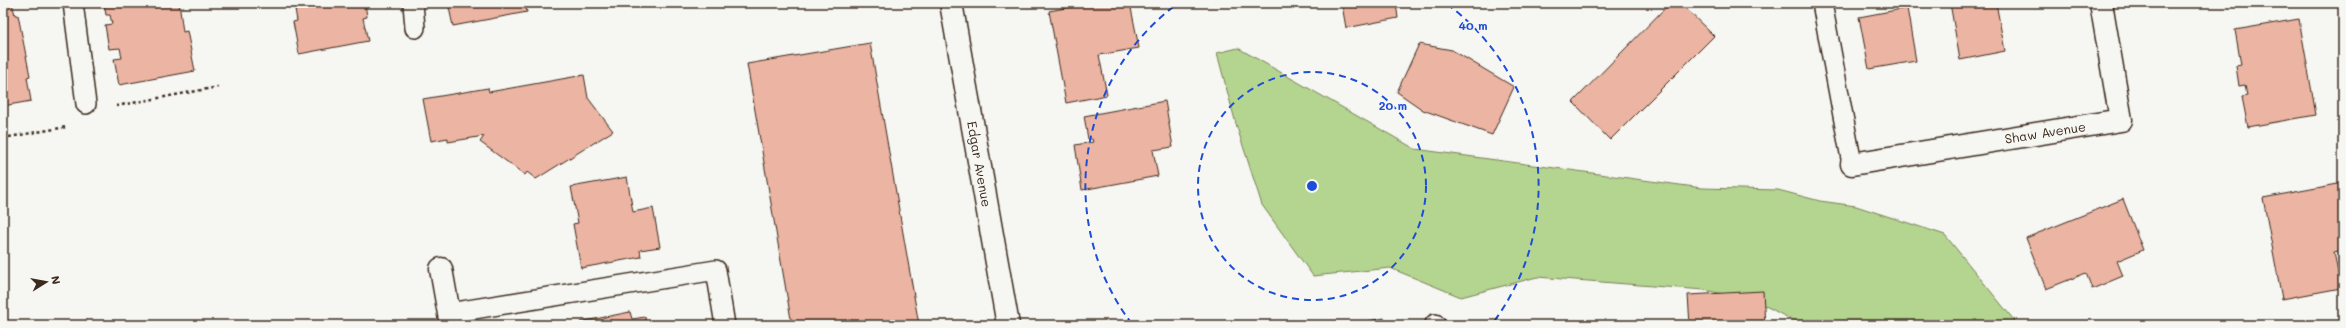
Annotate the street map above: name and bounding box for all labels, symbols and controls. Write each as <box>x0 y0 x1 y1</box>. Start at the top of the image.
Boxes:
text: 40 m <box>1458 17 1488 33</box>
text: 20 m <box>1379 97 1407 113</box>
street label: Shaw Avenue <box>2003 117 2087 147</box>
street label: Edgar Avenue <box>964 120 996 208</box>
centre of rings <box>1305 179 1319 193</box>
north arrow <box>26 262 66 302</box>
text: N <box>48 274 64 286</box>

